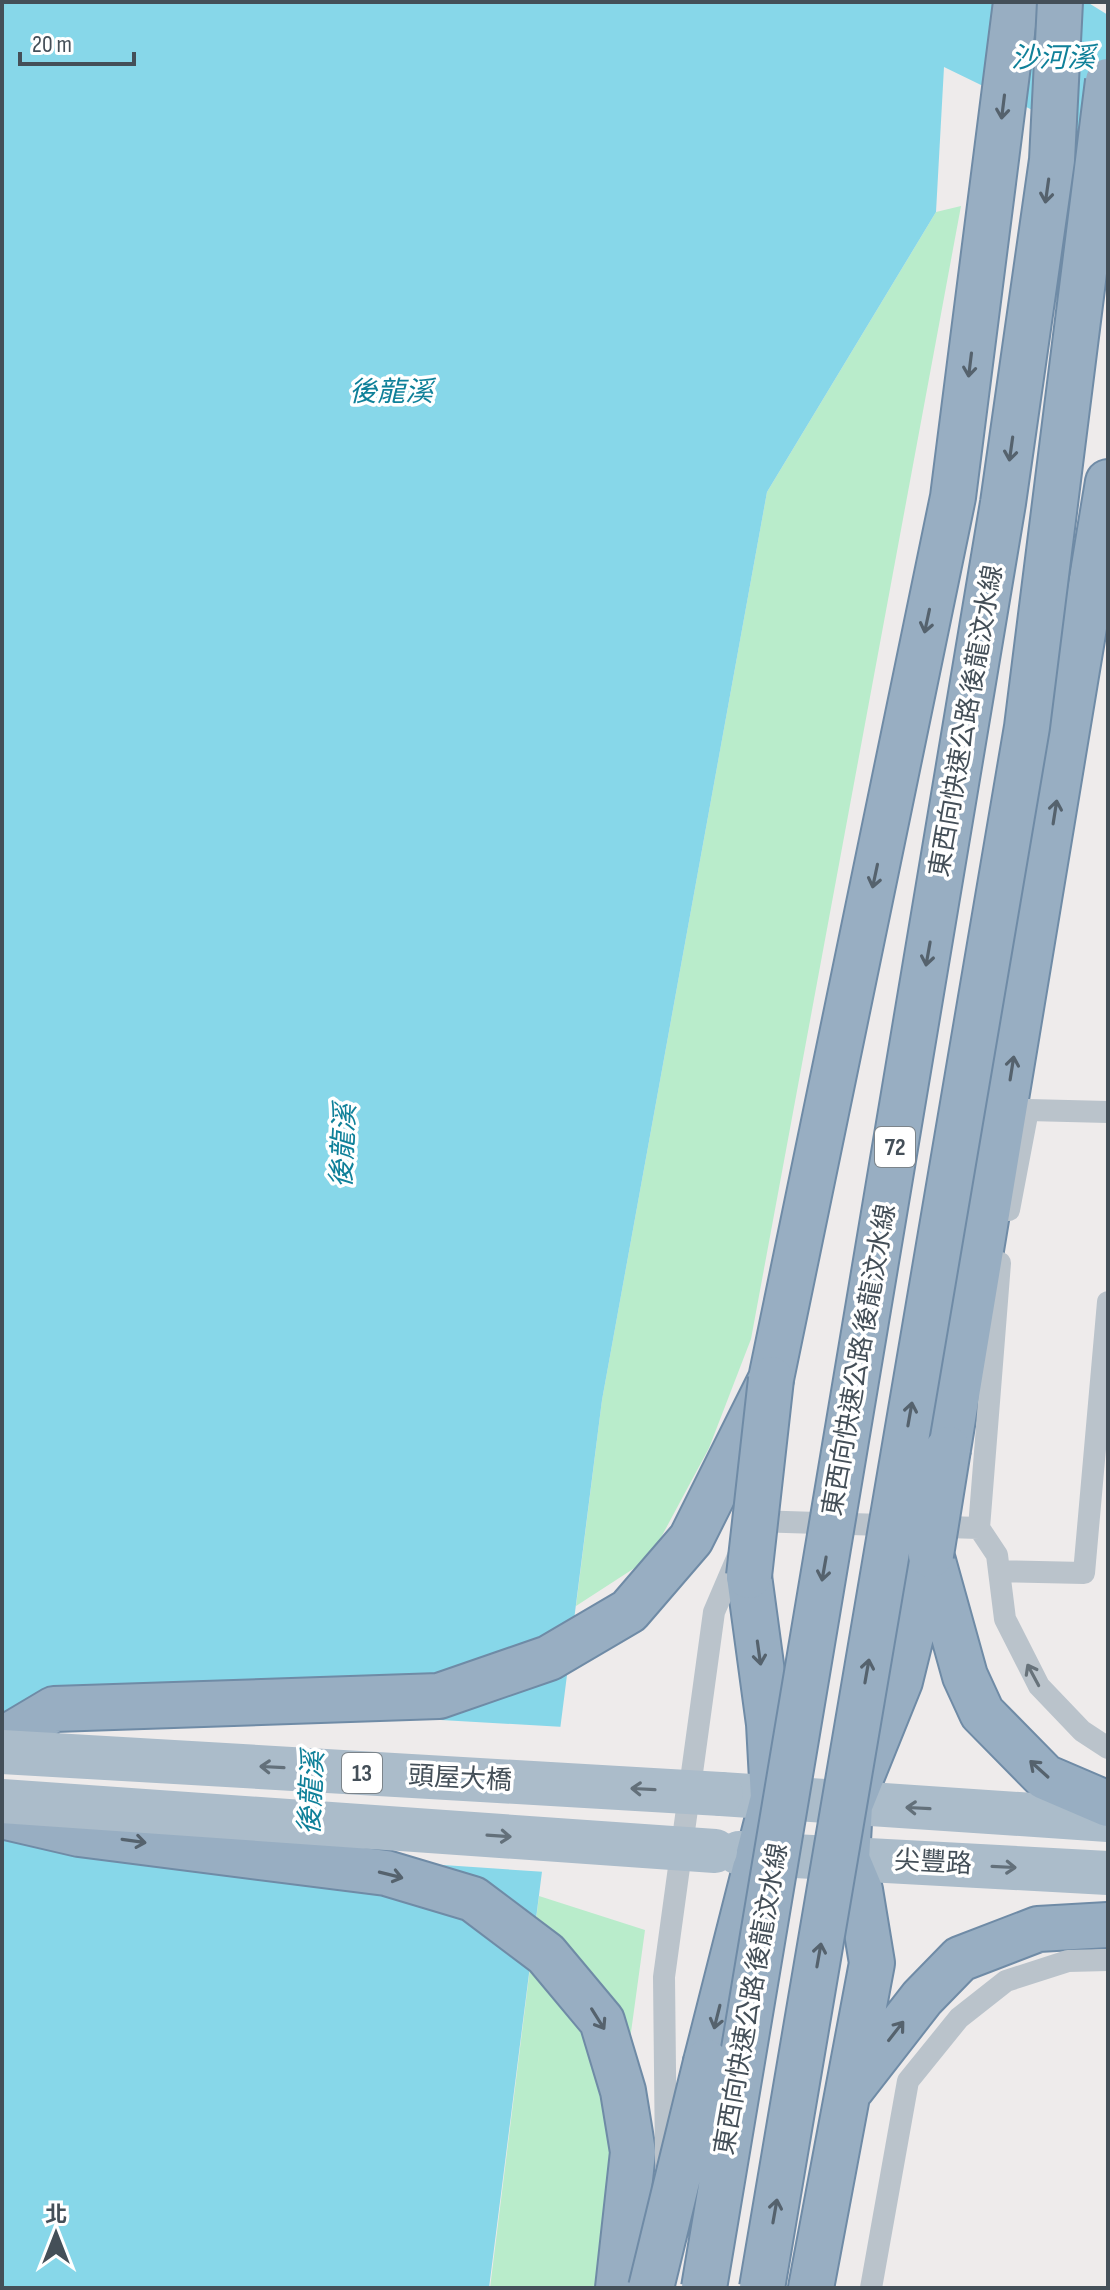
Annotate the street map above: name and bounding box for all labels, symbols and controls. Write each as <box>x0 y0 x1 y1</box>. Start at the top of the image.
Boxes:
scale bar <box>20 16 134 66</box>
text: 20 m <box>32 30 72 59</box>
water label: 沙河溪 <box>1011 42 1099 75</box>
one-way arrow <box>995 93 1010 120</box>
one-way arrow <box>1039 178 1054 204</box>
one-way arrow <box>962 352 977 377</box>
water label: 後龍溪 <box>349 376 437 409</box>
one-way arrow <box>1003 436 1018 461</box>
street label: 東西向快速公路 後龍汶水線 <box>924 563 1010 879</box>
one-way arrow <box>919 608 934 634</box>
one-way arrow <box>1048 799 1063 825</box>
one-way arrow <box>866 863 881 888</box>
one-way arrow <box>919 941 934 966</box>
one-way arrow <box>1005 1056 1020 1081</box>
water label: 後龍溪 <box>325 1099 363 1189</box>
road number: 72 <box>875 1127 915 1167</box>
street label: 東西向快速公路 後龍汶水線 <box>817 1202 903 1518</box>
one-way arrow <box>904 1402 919 1428</box>
one-way arrow <box>816 1556 831 1582</box>
one-way arrow <box>752 1639 767 1666</box>
one-way arrow <box>860 1659 875 1684</box>
one-way arrow <box>1025 1663 1041 1687</box>
water label: 後龍溪 <box>293 1746 331 1836</box>
road number: 13 <box>342 1753 382 1793</box>
one-way arrow <box>259 1760 286 1775</box>
one-way arrow <box>1029 1760 1049 1779</box>
street label: 頭屋大橋 <box>407 1761 513 1797</box>
one-way arrow <box>630 1782 657 1797</box>
one-way arrow <box>905 1800 932 1815</box>
one-way arrow <box>485 1829 512 1844</box>
one-way arrow <box>120 1834 146 1849</box>
street label: 東西向快速公路 後龍汶水線 <box>709 1841 795 2157</box>
street label: 尖豐路 <box>893 1845 973 1881</box>
one-way arrow <box>990 1859 1017 1874</box>
one-way arrow <box>378 1869 404 1884</box>
one-way arrow <box>812 1943 827 1968</box>
one-way arrow <box>709 2004 724 2030</box>
one-way arrow <box>590 2007 606 2030</box>
one-way arrow <box>887 2021 905 2042</box>
north arrow <box>16 2194 96 2274</box>
one-way arrow <box>769 2199 784 2224</box>
text: 北 <box>45 2202 67 2229</box>

